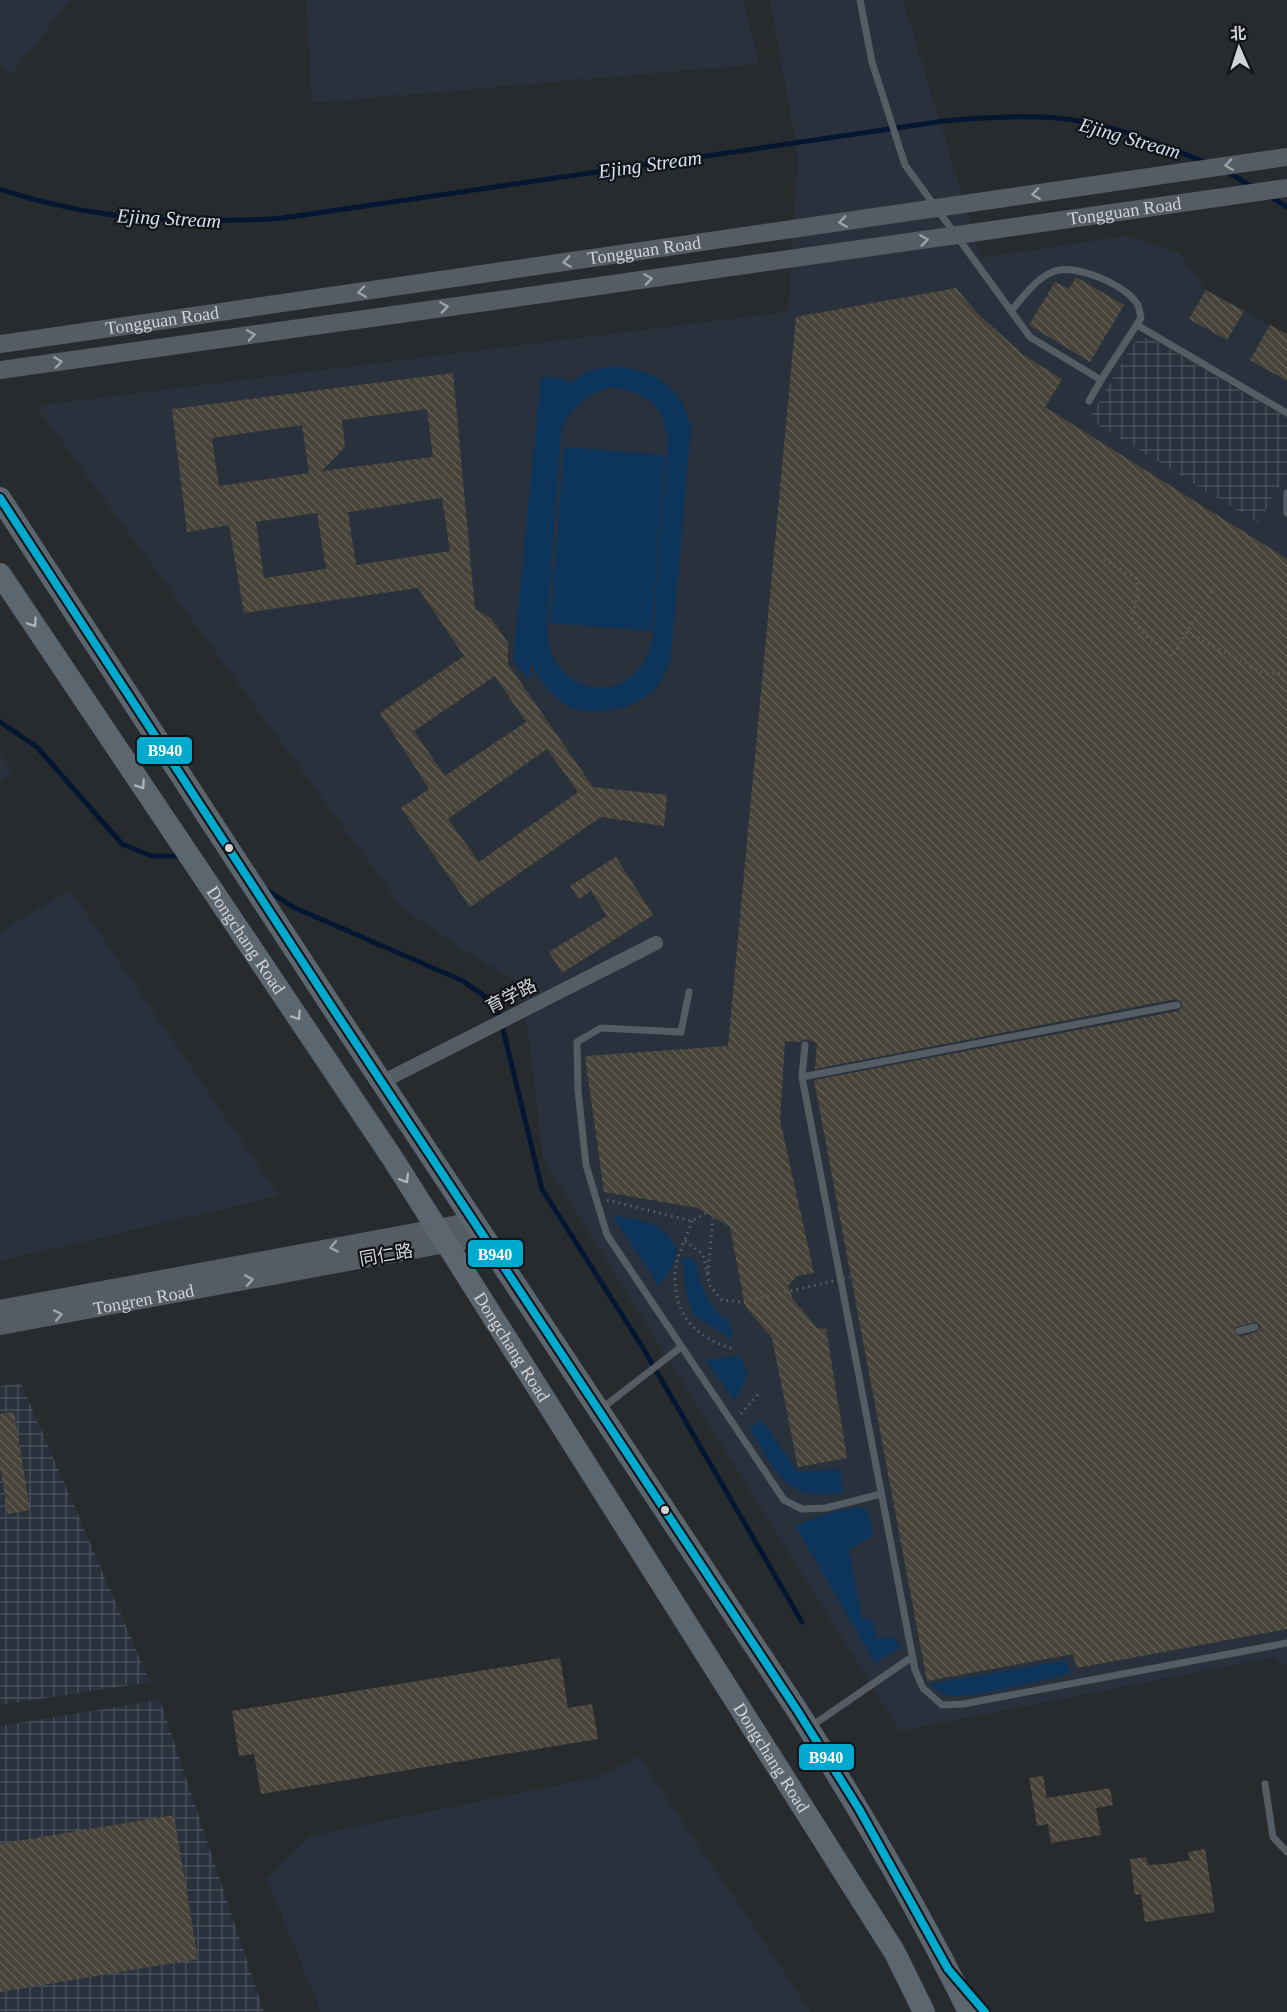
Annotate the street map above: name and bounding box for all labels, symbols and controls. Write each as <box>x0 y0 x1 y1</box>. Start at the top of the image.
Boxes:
north arrow <box>1209 18 1269 78</box>
text: 北 <box>1230 25 1247 42</box>
water label: Ejing Stream <box>1076 113 1183 164</box>
water label: Ejing Stream <box>596 146 703 183</box>
one-way arrow <box>1225 159 1234 171</box>
one-way arrow <box>1032 187 1041 199</box>
street label: Tongguan Road <box>1067 193 1183 229</box>
water label: Ejing Stream <box>115 204 222 233</box>
one-way arrow <box>839 215 848 227</box>
street label: Tongguan Road <box>586 232 702 269</box>
one-way arrow <box>919 234 928 246</box>
one-way arrow <box>562 255 572 267</box>
one-way arrow <box>643 273 652 285</box>
one-way arrow <box>357 285 366 297</box>
street label: Tongguan Road <box>104 302 220 339</box>
one-way arrow <box>440 302 449 314</box>
one-way arrow <box>246 329 256 341</box>
one-way arrow <box>53 356 63 368</box>
one-way arrow <box>25 617 37 627</box>
line badge: B940 <box>136 736 193 765</box>
text: B940 <box>148 742 182 759</box>
one-way arrow <box>134 778 145 789</box>
unlabelled marker <box>223 842 235 854</box>
street label: Dongchang Road <box>203 882 289 998</box>
street label: 育学路 <box>482 975 540 1017</box>
one-way arrow <box>290 1010 301 1021</box>
one-way arrow <box>398 1172 409 1183</box>
line badge: B940 <box>467 1239 524 1268</box>
one-way arrow <box>329 1240 339 1253</box>
street label: 同仁路 <box>358 1240 414 1270</box>
text: B940 <box>478 1246 512 1263</box>
one-way arrow <box>244 1274 254 1287</box>
street label: Tongren Road <box>91 1281 196 1319</box>
street label: Dongchang Road <box>470 1288 554 1405</box>
one-way arrow <box>52 1309 62 1322</box>
unlabelled marker <box>659 1504 671 1516</box>
street label: Dongchang Road <box>729 1699 813 1816</box>
line badge: B940 <box>798 1743 855 1771</box>
text: B940 <box>809 1749 843 1766</box>

